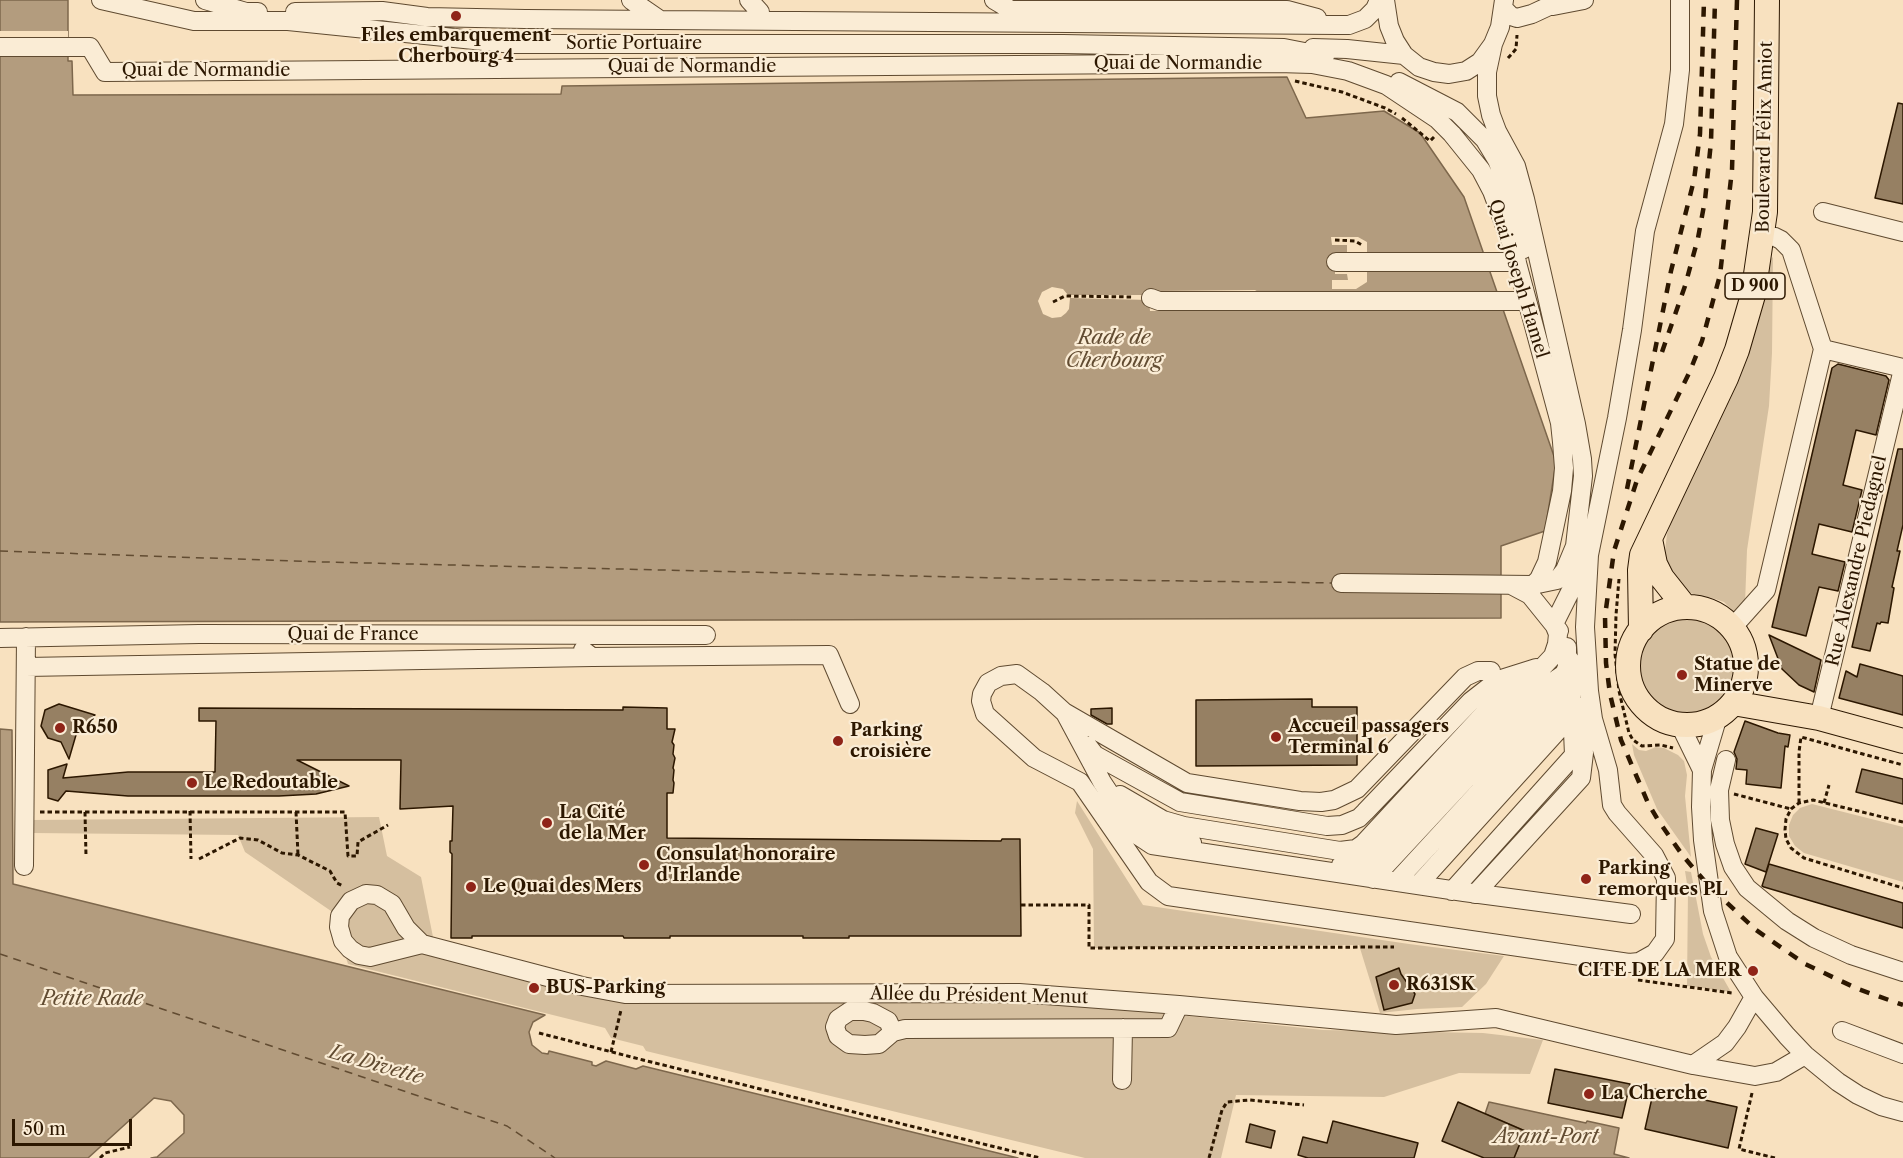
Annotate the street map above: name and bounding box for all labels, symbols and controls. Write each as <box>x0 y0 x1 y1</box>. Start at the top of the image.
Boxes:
marker: Files embarquement Cherbourg 4 <box>449 9 463 23</box>
place label: Files embarquement Cherbourg 4 <box>361 25 551 68</box>
street label: Sortie Portuaire <box>566 33 702 55</box>
street label: Boulevard Félix Amiot <box>1753 41 1777 233</box>
street label: Quai de Normandie <box>1094 53 1262 75</box>
street label: Quai de Normandie <box>608 56 776 78</box>
street label: Quai de Normandie <box>122 60 290 82</box>
street label: Quai Joseph Hamel <box>1484 197 1552 361</box>
road number: D 900 <box>1725 273 1785 299</box>
water label: Rade de Cherbourg <box>1066 326 1162 373</box>
street label: Rue Alexandre Piedagnel <box>1822 453 1892 669</box>
street label: Quai de France <box>287 624 419 646</box>
place label: Statue de Minerve <box>1694 654 1780 696</box>
marker: Statue de Minerve <box>1675 668 1689 682</box>
place label: Accueil passagers Terminal 6 <box>1288 716 1449 758</box>
place label: R650 <box>72 717 118 739</box>
place label: Parking croisière <box>850 720 931 762</box>
marker: R650 <box>53 721 67 735</box>
marker: Accueil passagers Terminal 6 <box>1269 730 1283 744</box>
marker: Parking croisière <box>831 734 845 748</box>
place label: Le Redoutable <box>204 772 338 794</box>
marker: Le Redoutable <box>185 776 199 790</box>
place label: La Cité de la Mer <box>559 802 646 844</box>
marker: La Cité de la Mer <box>540 816 554 830</box>
place label: Consulat honoraire d'Irlande <box>656 844 835 886</box>
marker: Consulat honoraire d'Irlande <box>637 858 651 872</box>
place label: Parking remorques PL <box>1598 858 1727 900</box>
marker: Parking remorques PL <box>1579 872 1593 886</box>
place label: Le Quai des Mers <box>483 876 642 898</box>
marker: Le Quai des Mers <box>464 880 478 894</box>
place label: CITE DE LA MER <box>1578 960 1741 982</box>
marker: CITE DE LA MER <box>1746 964 1760 978</box>
place label: R631SK <box>1406 974 1475 996</box>
place label: BUS-Parking <box>546 977 665 999</box>
marker: R631SK <box>1387 978 1401 992</box>
marker: BUS-Parking <box>527 981 541 995</box>
street label: Allée du Président Menut <box>870 983 1088 1009</box>
water label: Petite Rade <box>41 987 143 1011</box>
water label: La Divette <box>326 1040 426 1090</box>
place label: La Cherche <box>1601 1083 1708 1105</box>
marker: La Cherche <box>1582 1087 1596 1101</box>
scale bar <box>15 1107 135 1145</box>
text: 50 m <box>23 1118 66 1140</box>
water label: Avant-Port <box>1493 1125 1599 1149</box>

